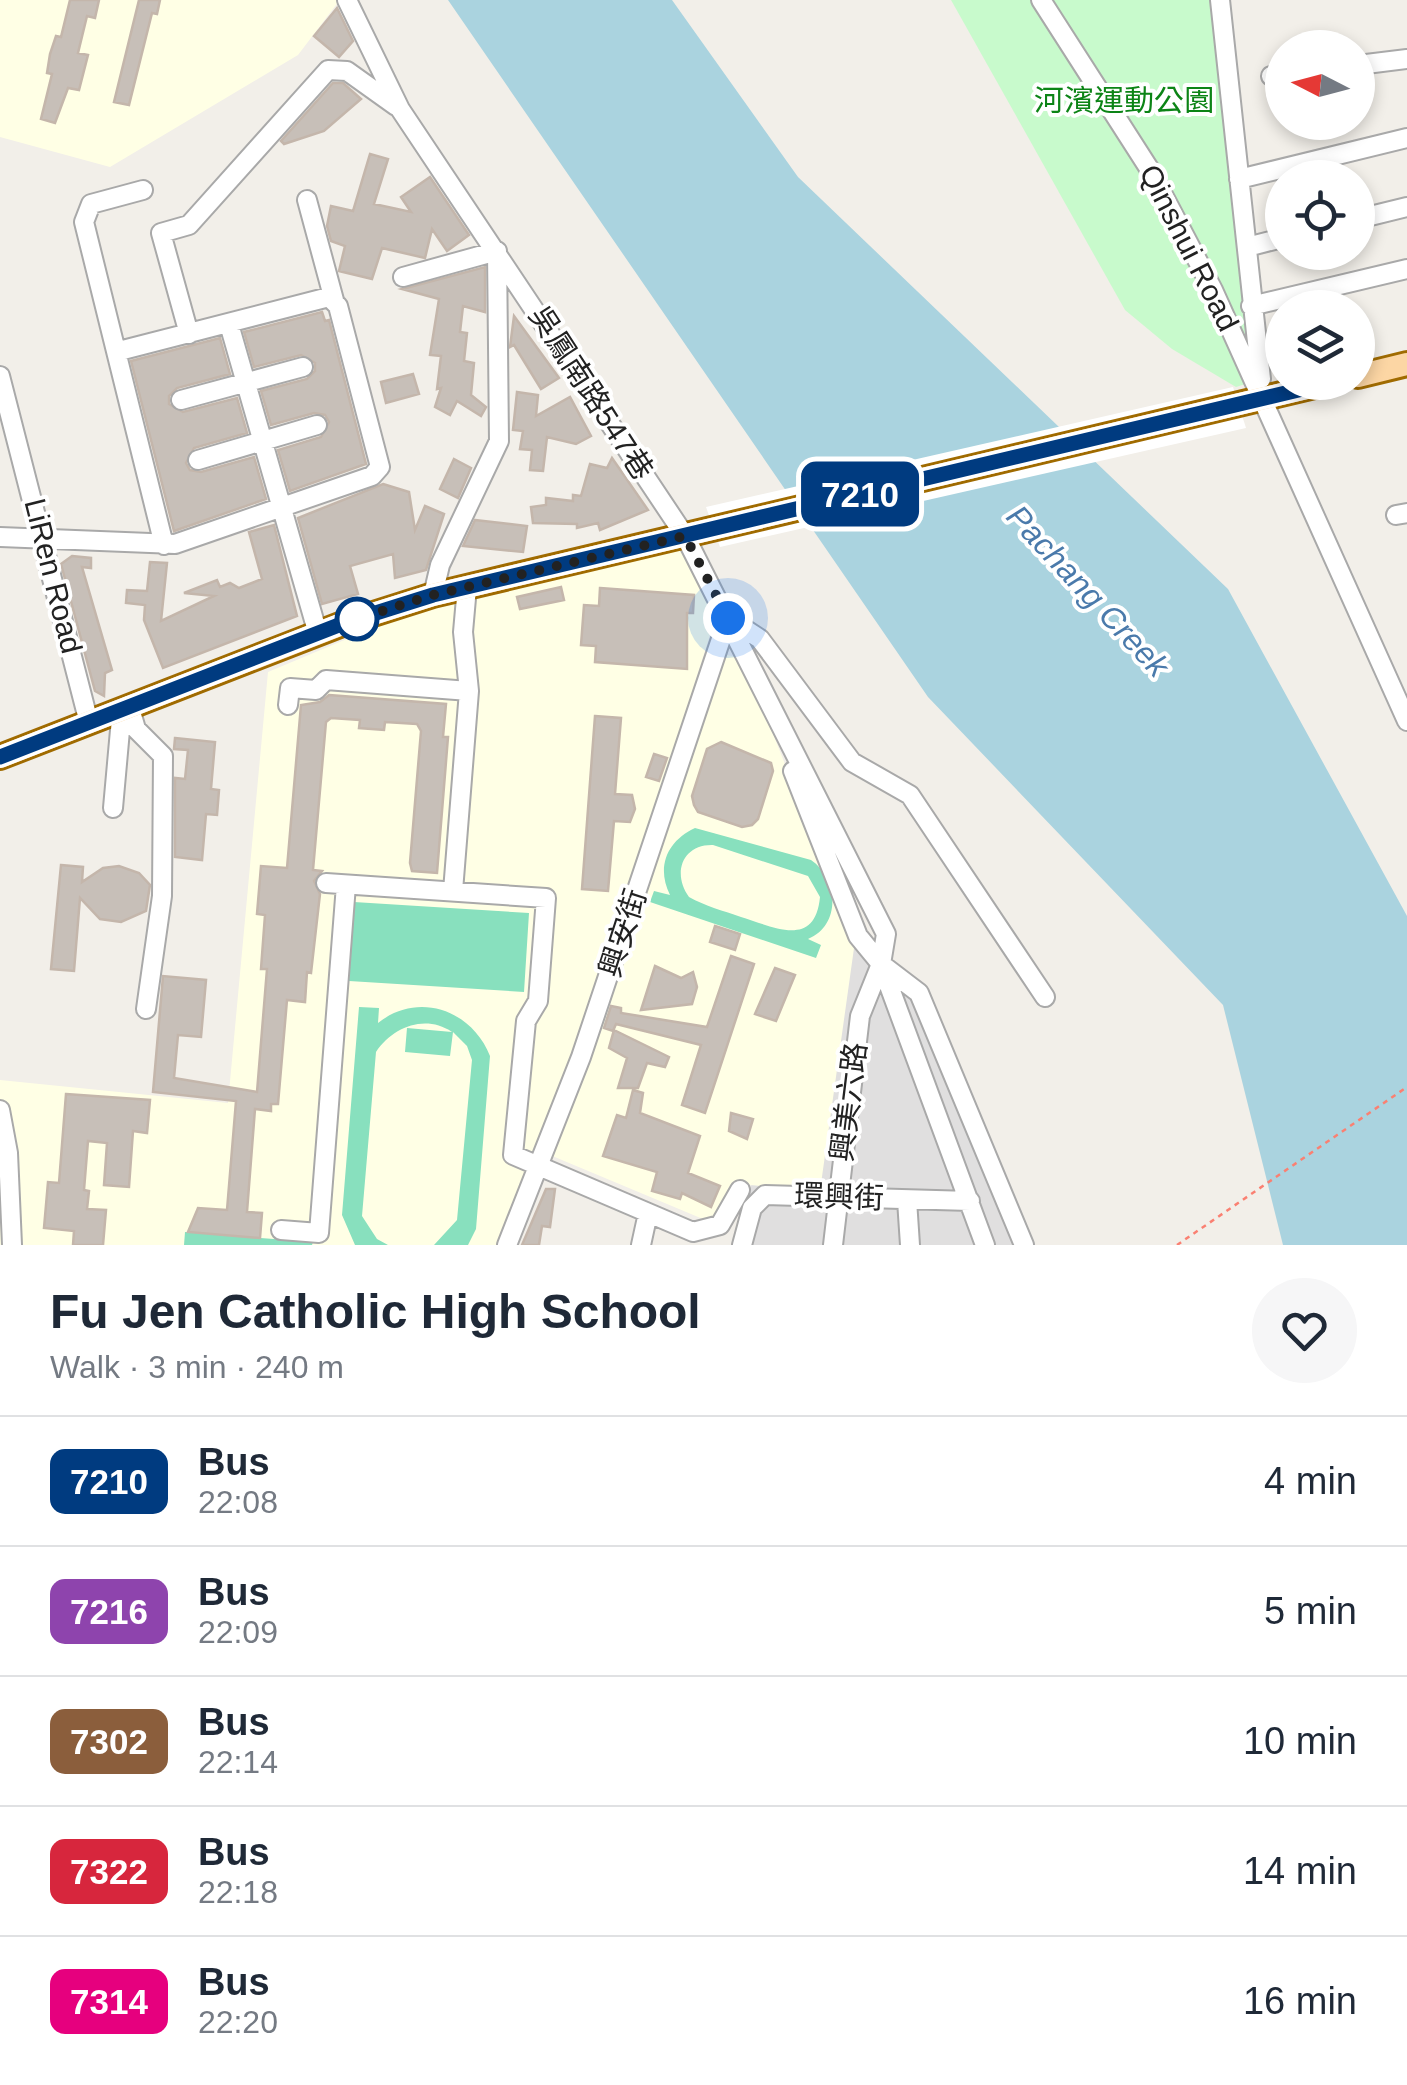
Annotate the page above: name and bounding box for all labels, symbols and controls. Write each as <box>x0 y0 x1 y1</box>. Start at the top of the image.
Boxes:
north arrow <box>1265 30 1375 140</box>
map controls <box>1265 30 1375 400</box>
park label: 河濱運動公園 <box>1034 84 1214 117</box>
street label: Qinshui Road <box>1133 159 1245 336</box>
button: locate <box>1265 160 1375 270</box>
button: layers <box>1265 290 1375 400</box>
street label: 吳鳳南路547巷 <box>523 300 660 486</box>
line badge: 7210 <box>790 462 930 526</box>
text: 7210 <box>821 475 899 514</box>
street label: LiRen Road <box>18 495 89 657</box>
water label: Pachang Creek <box>1000 498 1178 685</box>
your location <box>703 593 753 643</box>
unlabelled marker <box>336 598 378 640</box>
street label: 興安街 <box>593 885 652 981</box>
street label: 興美六路 <box>825 1040 872 1164</box>
street label: 環興街 <box>793 1178 885 1215</box>
button: heart <box>1252 1278 1357 1383</box>
text: Fu Jen Catholic High School <box>50 1285 701 1338</box>
text: Walk · 3 min · 240 m <box>50 1349 344 1385</box>
text: Bus <box>198 1441 270 1483</box>
text: 4 min <box>1264 1460 1357 1502</box>
text: 7210 <box>70 1462 148 1501</box>
text: 22:08 <box>198 1484 278 1520</box>
text: Bus <box>198 1571 270 1613</box>
text: 5 min <box>1264 1590 1357 1632</box>
text: 7216 <box>70 1592 148 1631</box>
text: 22:09 <box>198 1614 278 1650</box>
text: Bus <box>198 1701 270 1743</box>
text: 10 min <box>1243 1720 1357 1762</box>
text: 7302 <box>70 1722 148 1761</box>
text: 22:14 <box>198 1744 278 1780</box>
text: Bus <box>198 1831 270 1873</box>
text: 14 min <box>1243 1850 1357 1892</box>
text: 7322 <box>70 1852 148 1891</box>
text: 22:18 <box>198 1874 278 1910</box>
text: Bus <box>198 1961 270 2003</box>
text: 16 min <box>1243 1980 1357 2022</box>
text: 7314 <box>70 1982 148 2021</box>
text: 22:20 <box>198 2004 278 2040</box>

